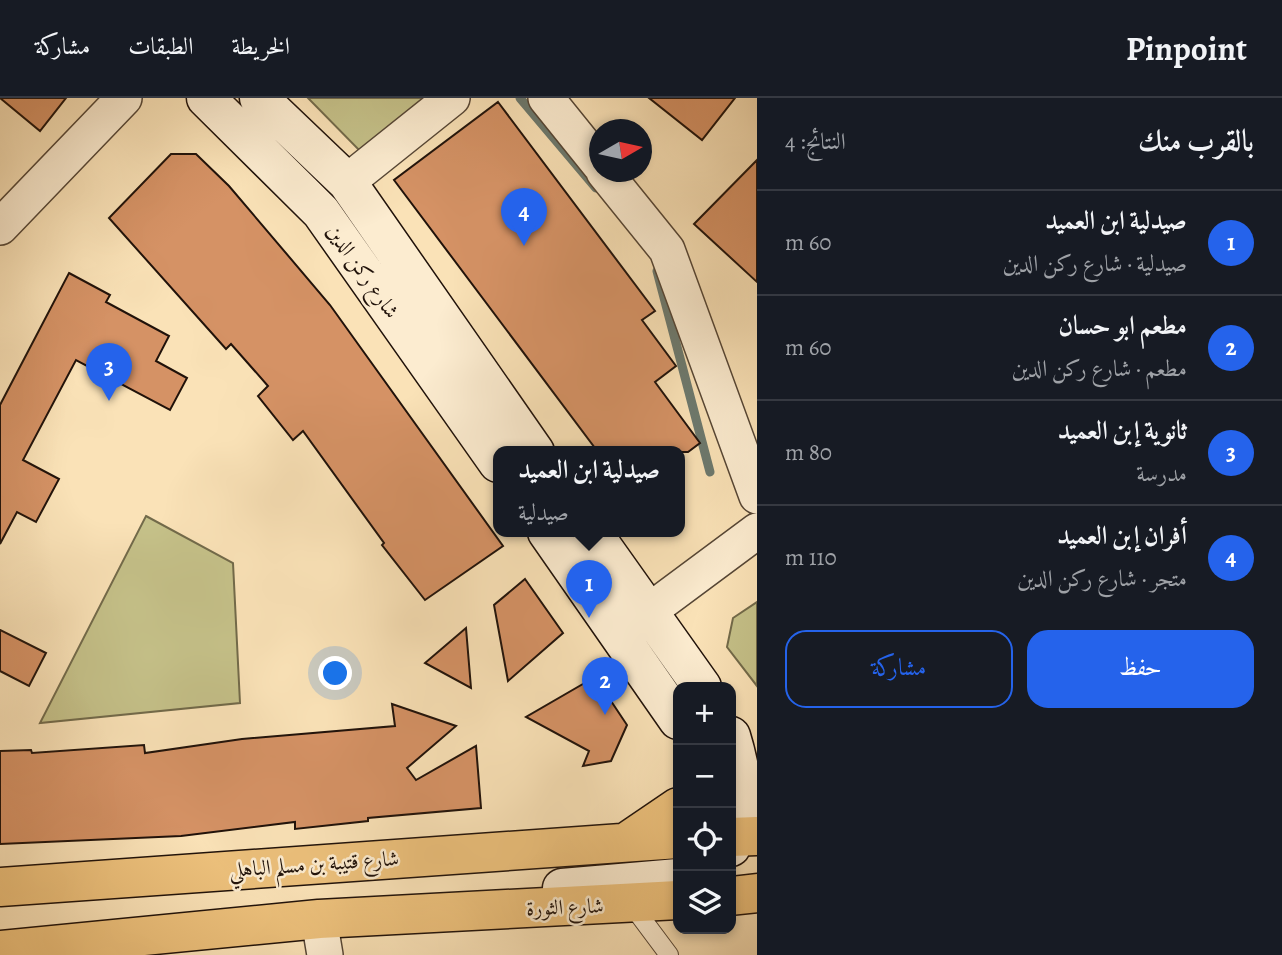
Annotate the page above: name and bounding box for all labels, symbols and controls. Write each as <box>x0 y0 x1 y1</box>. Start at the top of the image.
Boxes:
text: Pinpoint <box>1126 26 1247 71</box>
text: مشاركة <box>35 30 90 62</box>
text: الطبقات <box>128 30 194 62</box>
text: الخريطة <box>232 30 290 62</box>
north arrow <box>589 119 652 182</box>
text: بالقرب منك <box>1138 121 1254 161</box>
text: النتائج: 4 <box>785 126 846 157</box>
pin: 4 <box>501 188 547 246</box>
text: صيدلية ابن العميد <box>1045 203 1187 238</box>
street label: شارع ركن الدين <box>317 218 406 326</box>
text: 60 m <box>785 227 832 258</box>
text: 1 <box>1227 227 1235 258</box>
text: صيدلية · شارع ركن الدين <box>1003 248 1187 279</box>
text: مطعم ابو حسان <box>1058 308 1187 343</box>
text: 60 m <box>785 332 832 363</box>
text: 2 <box>1225 332 1237 363</box>
pin: 3 <box>86 343 132 401</box>
text: مطعم · شارع ركن الدين <box>1011 353 1187 384</box>
text: ثانوية إبن العميد <box>1057 413 1187 448</box>
text: 80 m <box>785 437 832 468</box>
text: 3 <box>1226 437 1236 468</box>
popup <box>493 446 685 537</box>
text: صيدلية ابن العميد <box>518 452 660 487</box>
text: مدرسة <box>1136 458 1187 489</box>
text: صيدلية <box>518 497 569 528</box>
text: أفران إبن العميد <box>1057 518 1187 553</box>
text: 110 m <box>785 542 837 573</box>
text: 4 <box>1226 542 1236 573</box>
pin: 1 <box>566 560 612 618</box>
text: متجر · شارع ركن الدين <box>1017 563 1187 594</box>
button: مشاركة <box>785 630 1013 708</box>
button: حفظ <box>1027 630 1254 708</box>
your location <box>318 656 352 690</box>
pin: 2 <box>582 657 628 715</box>
map controls <box>673 682 736 934</box>
button: + <box>673 682 736 745</box>
button: − <box>673 745 736 808</box>
button: locate <box>673 808 736 871</box>
street label: شارع قتيبة بن مسلم الباهلي <box>228 844 400 891</box>
button: layers <box>673 871 736 934</box>
street label: شارع الثورة <box>526 892 604 926</box>

